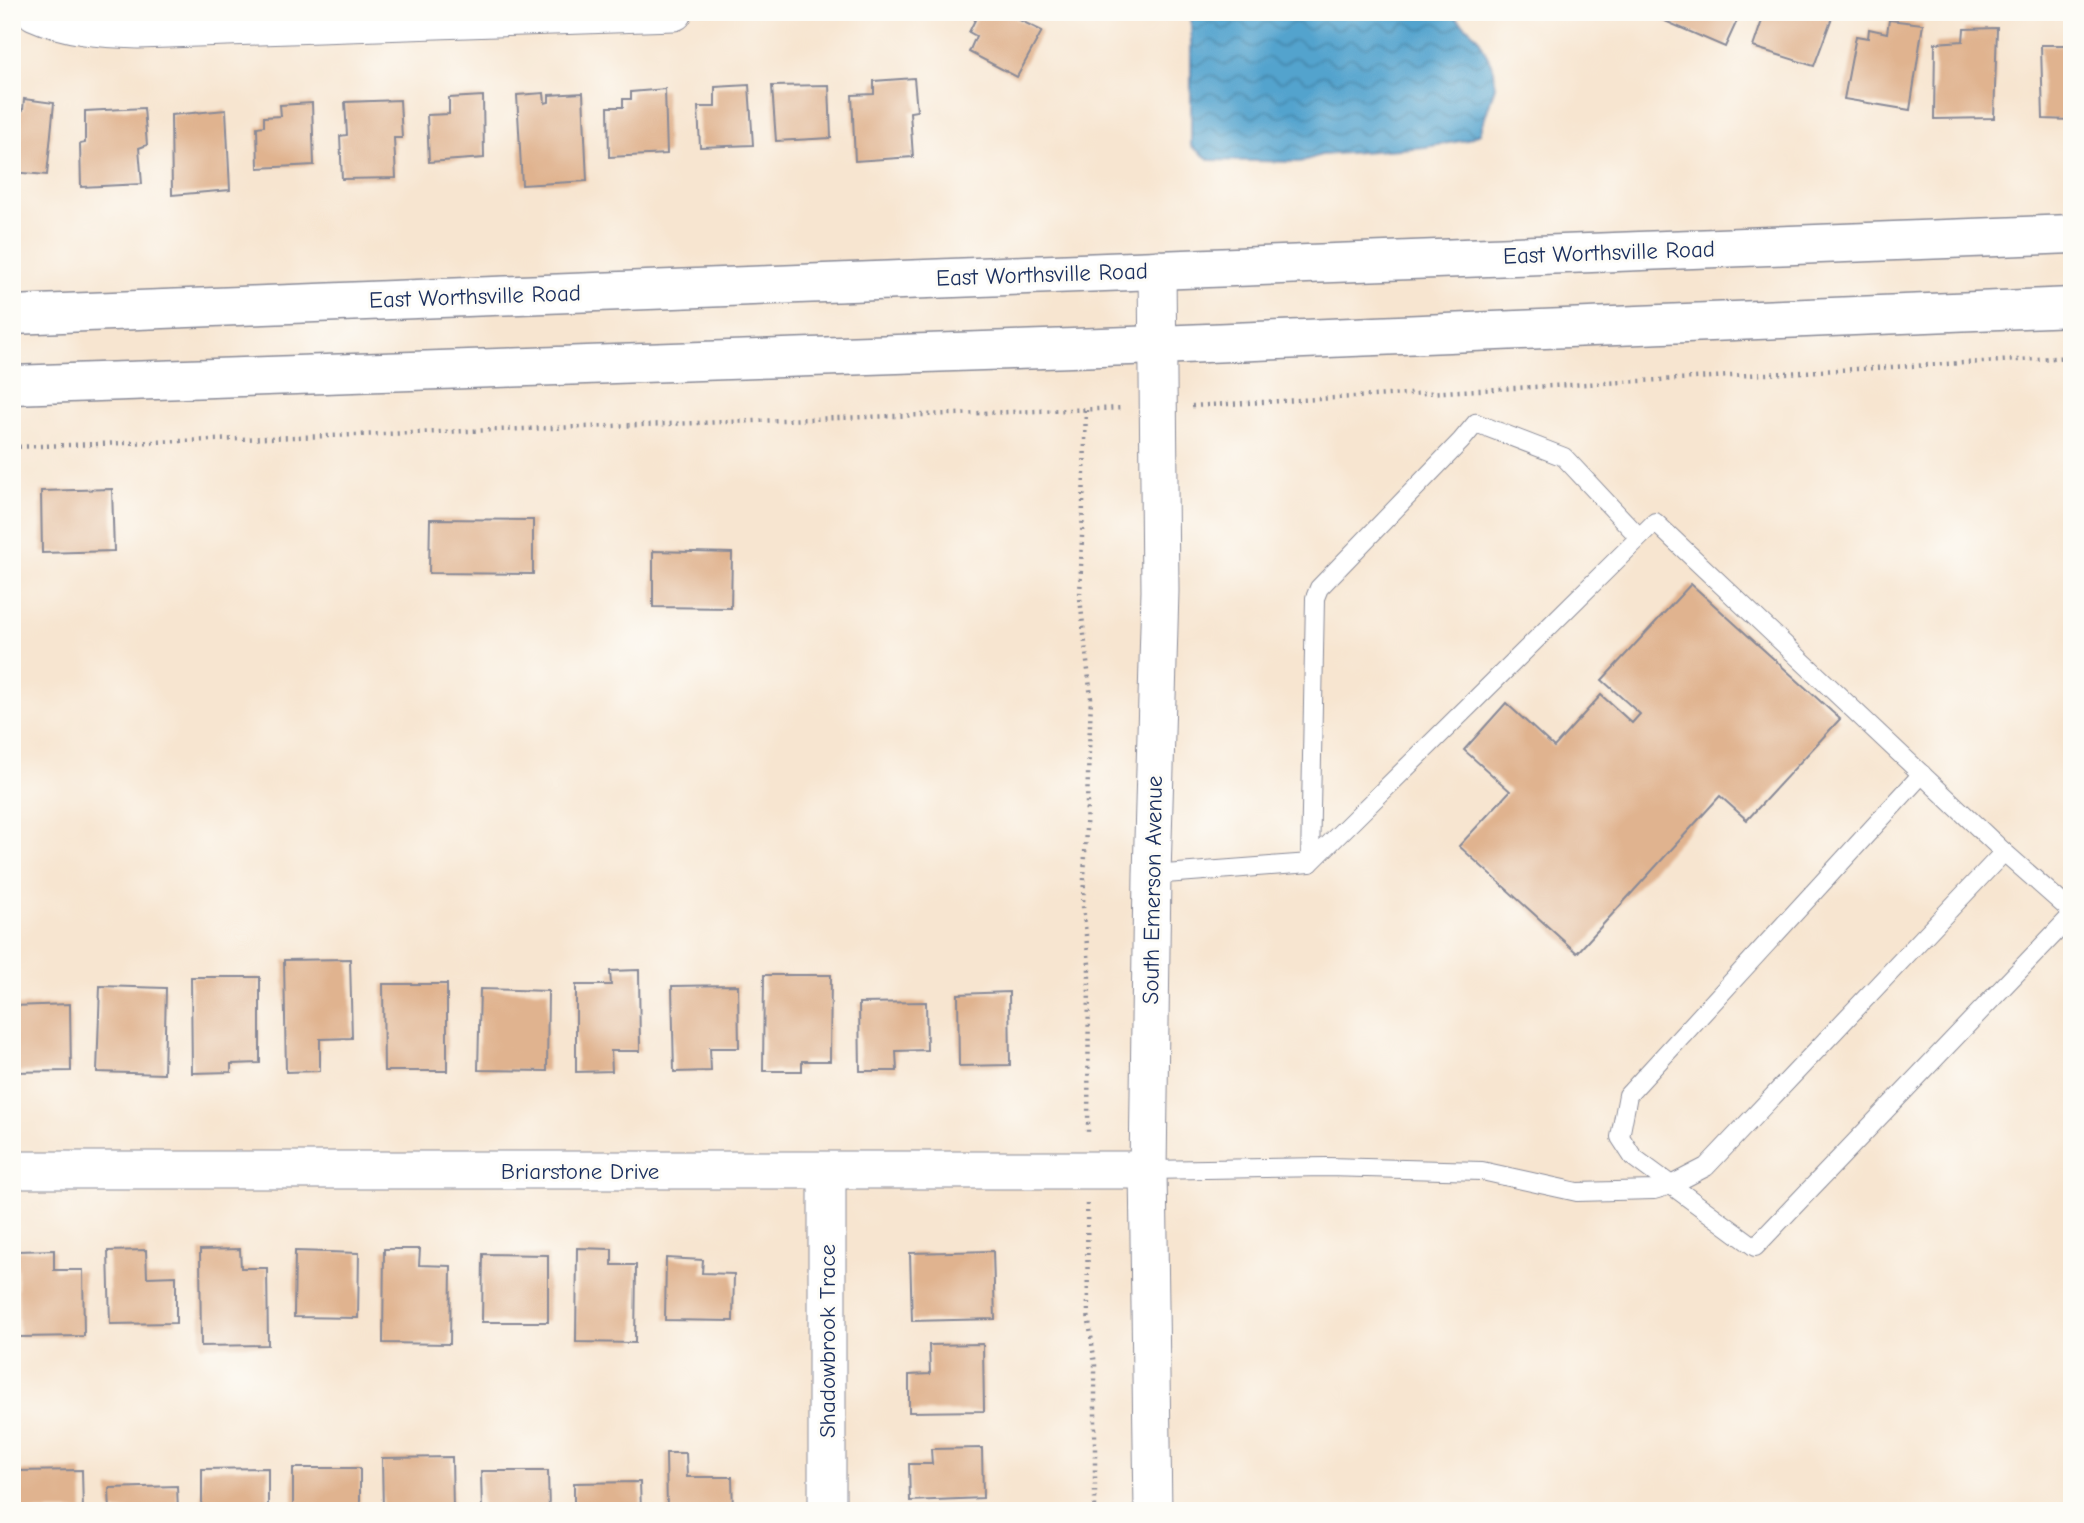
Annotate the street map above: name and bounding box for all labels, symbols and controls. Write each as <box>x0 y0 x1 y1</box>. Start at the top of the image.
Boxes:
street label: East Worthsville Road <box>1503 235 1715 270</box>
street label: East Worthsville Road <box>936 257 1148 292</box>
street label: East Worthsville Road <box>369 279 581 314</box>
street label: South Emerson Avenue <box>1137 775 1168 1005</box>
street label: Briarstone Drive <box>501 1158 659 1185</box>
street label: Shadowbrook Trace <box>814 1244 841 1438</box>

